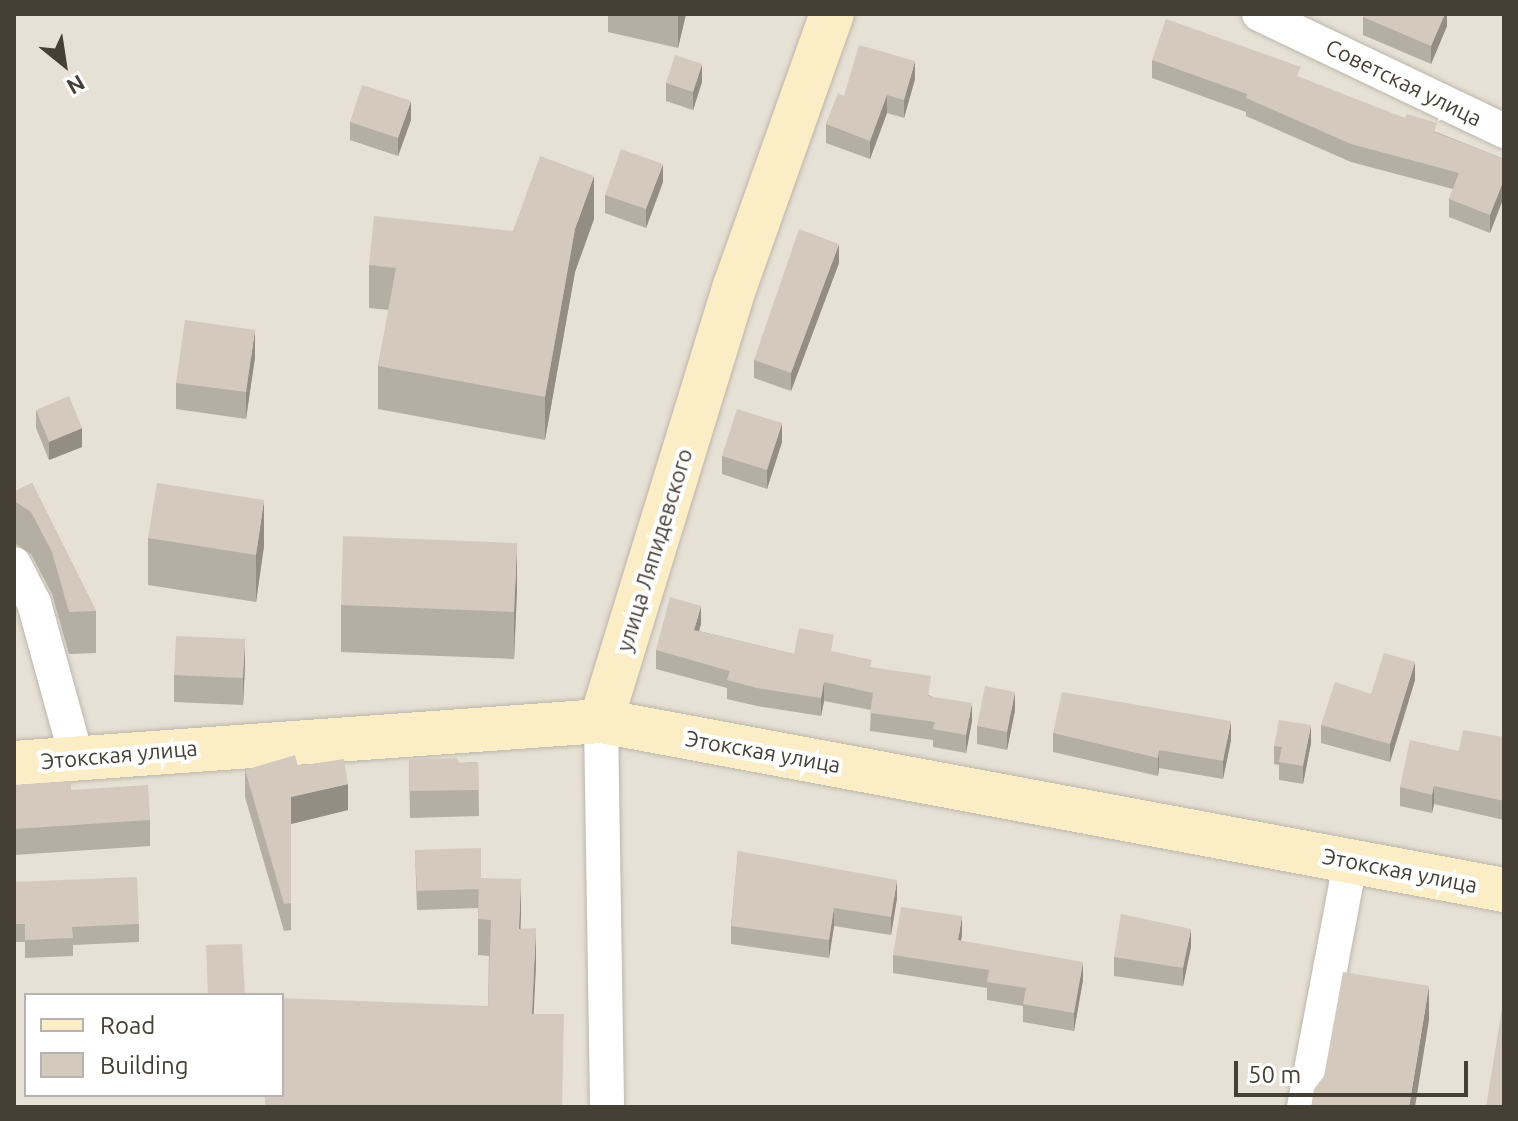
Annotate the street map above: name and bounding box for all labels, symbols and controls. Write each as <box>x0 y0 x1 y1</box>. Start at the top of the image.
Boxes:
north arrow <box>24 24 104 104</box>
street label: Советская улица <box>1322 33 1486 131</box>
text: N <box>63 70 90 100</box>
street label: улица Ляпидевского <box>611 445 697 655</box>
street label: Этокская улица <box>683 724 843 778</box>
street label: Этокская улица <box>40 734 198 774</box>
street label: Этокская улица <box>1320 842 1480 898</box>
legend <box>24 993 284 1097</box>
text: Road <box>100 1012 155 1039</box>
scale bar <box>1238 1045 1472 1095</box>
text: Building <box>100 1052 188 1079</box>
text: 50 m <box>1248 1061 1301 1088</box>

